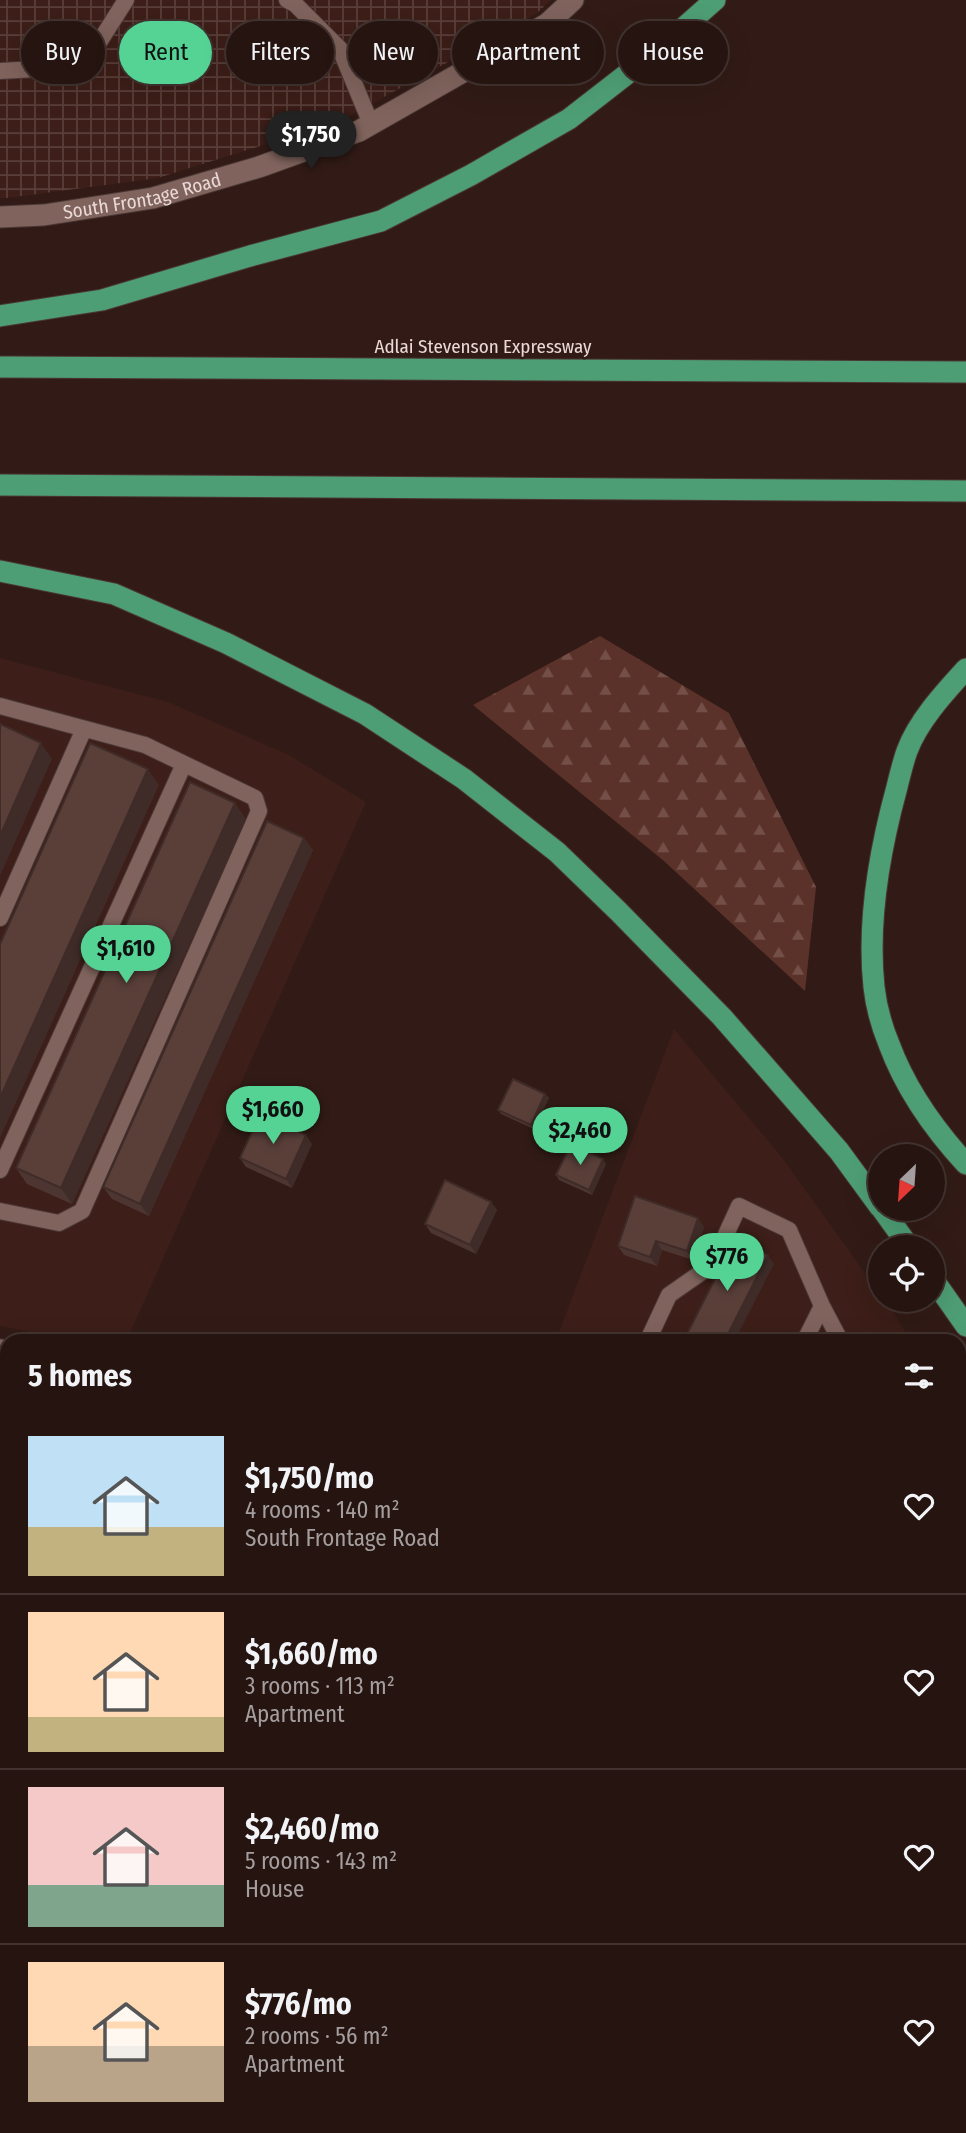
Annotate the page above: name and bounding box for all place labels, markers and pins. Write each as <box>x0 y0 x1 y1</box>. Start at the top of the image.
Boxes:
pin: $1,750 <box>254 111 368 171</box>
pin: $1,610 <box>69 926 183 985</box>
pin: $1,660 <box>216 1086 330 1146</box>
pin: $2,460 <box>523 1108 637 1167</box>
pin: $776 <box>686 1234 768 1293</box>

